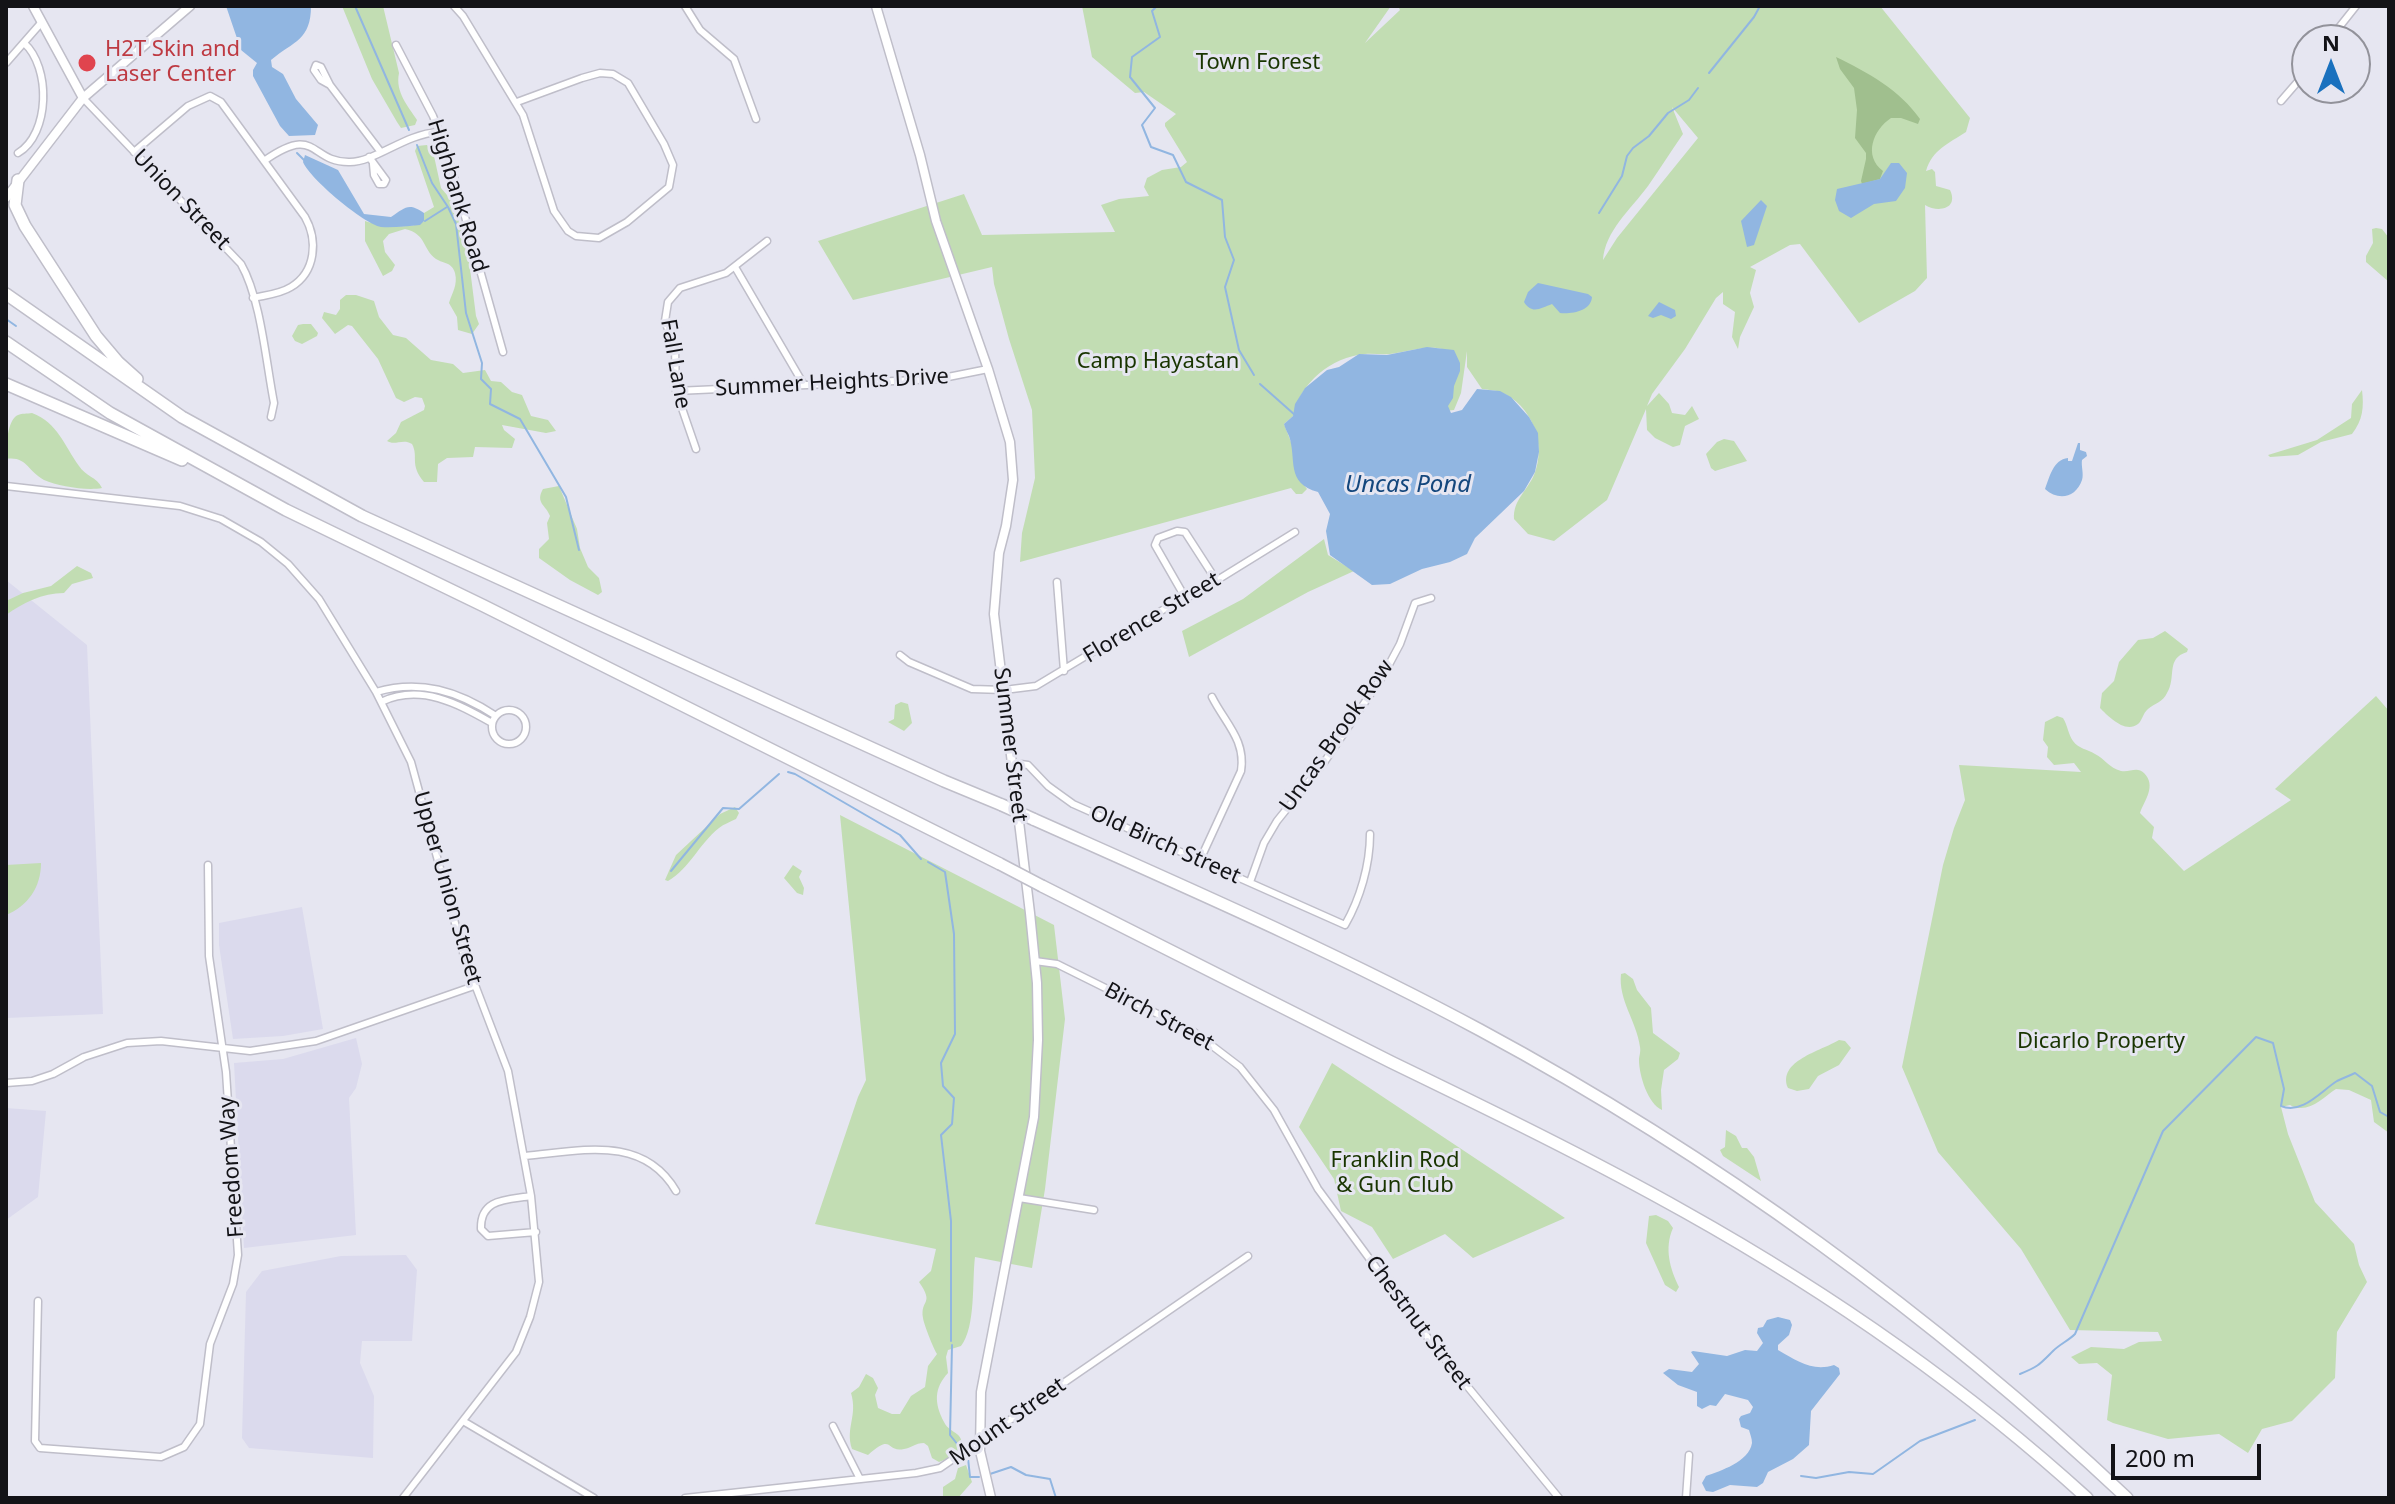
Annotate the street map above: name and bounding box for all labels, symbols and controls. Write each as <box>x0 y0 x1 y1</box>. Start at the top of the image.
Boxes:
north arrow <box>2291 24 2371 104</box>
text: N <box>2322 27 2340 57</box>
place label: H2T Skin and Laser Center <box>105 37 240 88</box>
park label: Town Forest <box>1196 50 1320 76</box>
marker: H2T Skin and Laser Center <box>76 52 98 74</box>
street label: Highbank Road <box>421 116 493 276</box>
street label: Union Street <box>127 144 235 256</box>
street label: Fall Lane <box>654 317 696 411</box>
park label: Camp Hayastan <box>1077 349 1239 375</box>
street label: Summer Heights Drive <box>714 364 950 402</box>
water label: Uncas Pond <box>1345 471 1471 499</box>
street label: Florence Street <box>1079 567 1225 669</box>
street label: Uncas Brook Row <box>1275 655 1399 817</box>
street label: Summer Street <box>987 666 1033 824</box>
street label: Upper Union Street <box>407 788 487 988</box>
street label: Old Birch Street <box>1086 800 1244 890</box>
street label: Birch Street <box>1100 977 1218 1057</box>
park label: Dicarlo Property <box>2017 1029 2185 1055</box>
street label: Freedom Way <box>214 1095 250 1239</box>
park label: Franklin Rod & Gun Club <box>1331 1148 1459 1200</box>
street label: Chestnut Street <box>1359 1251 1477 1395</box>
street label: Mount Street <box>945 1372 1071 1472</box>
scale bar <box>2115 1428 2265 1478</box>
text: 200 m <box>2125 1441 2195 1474</box>

